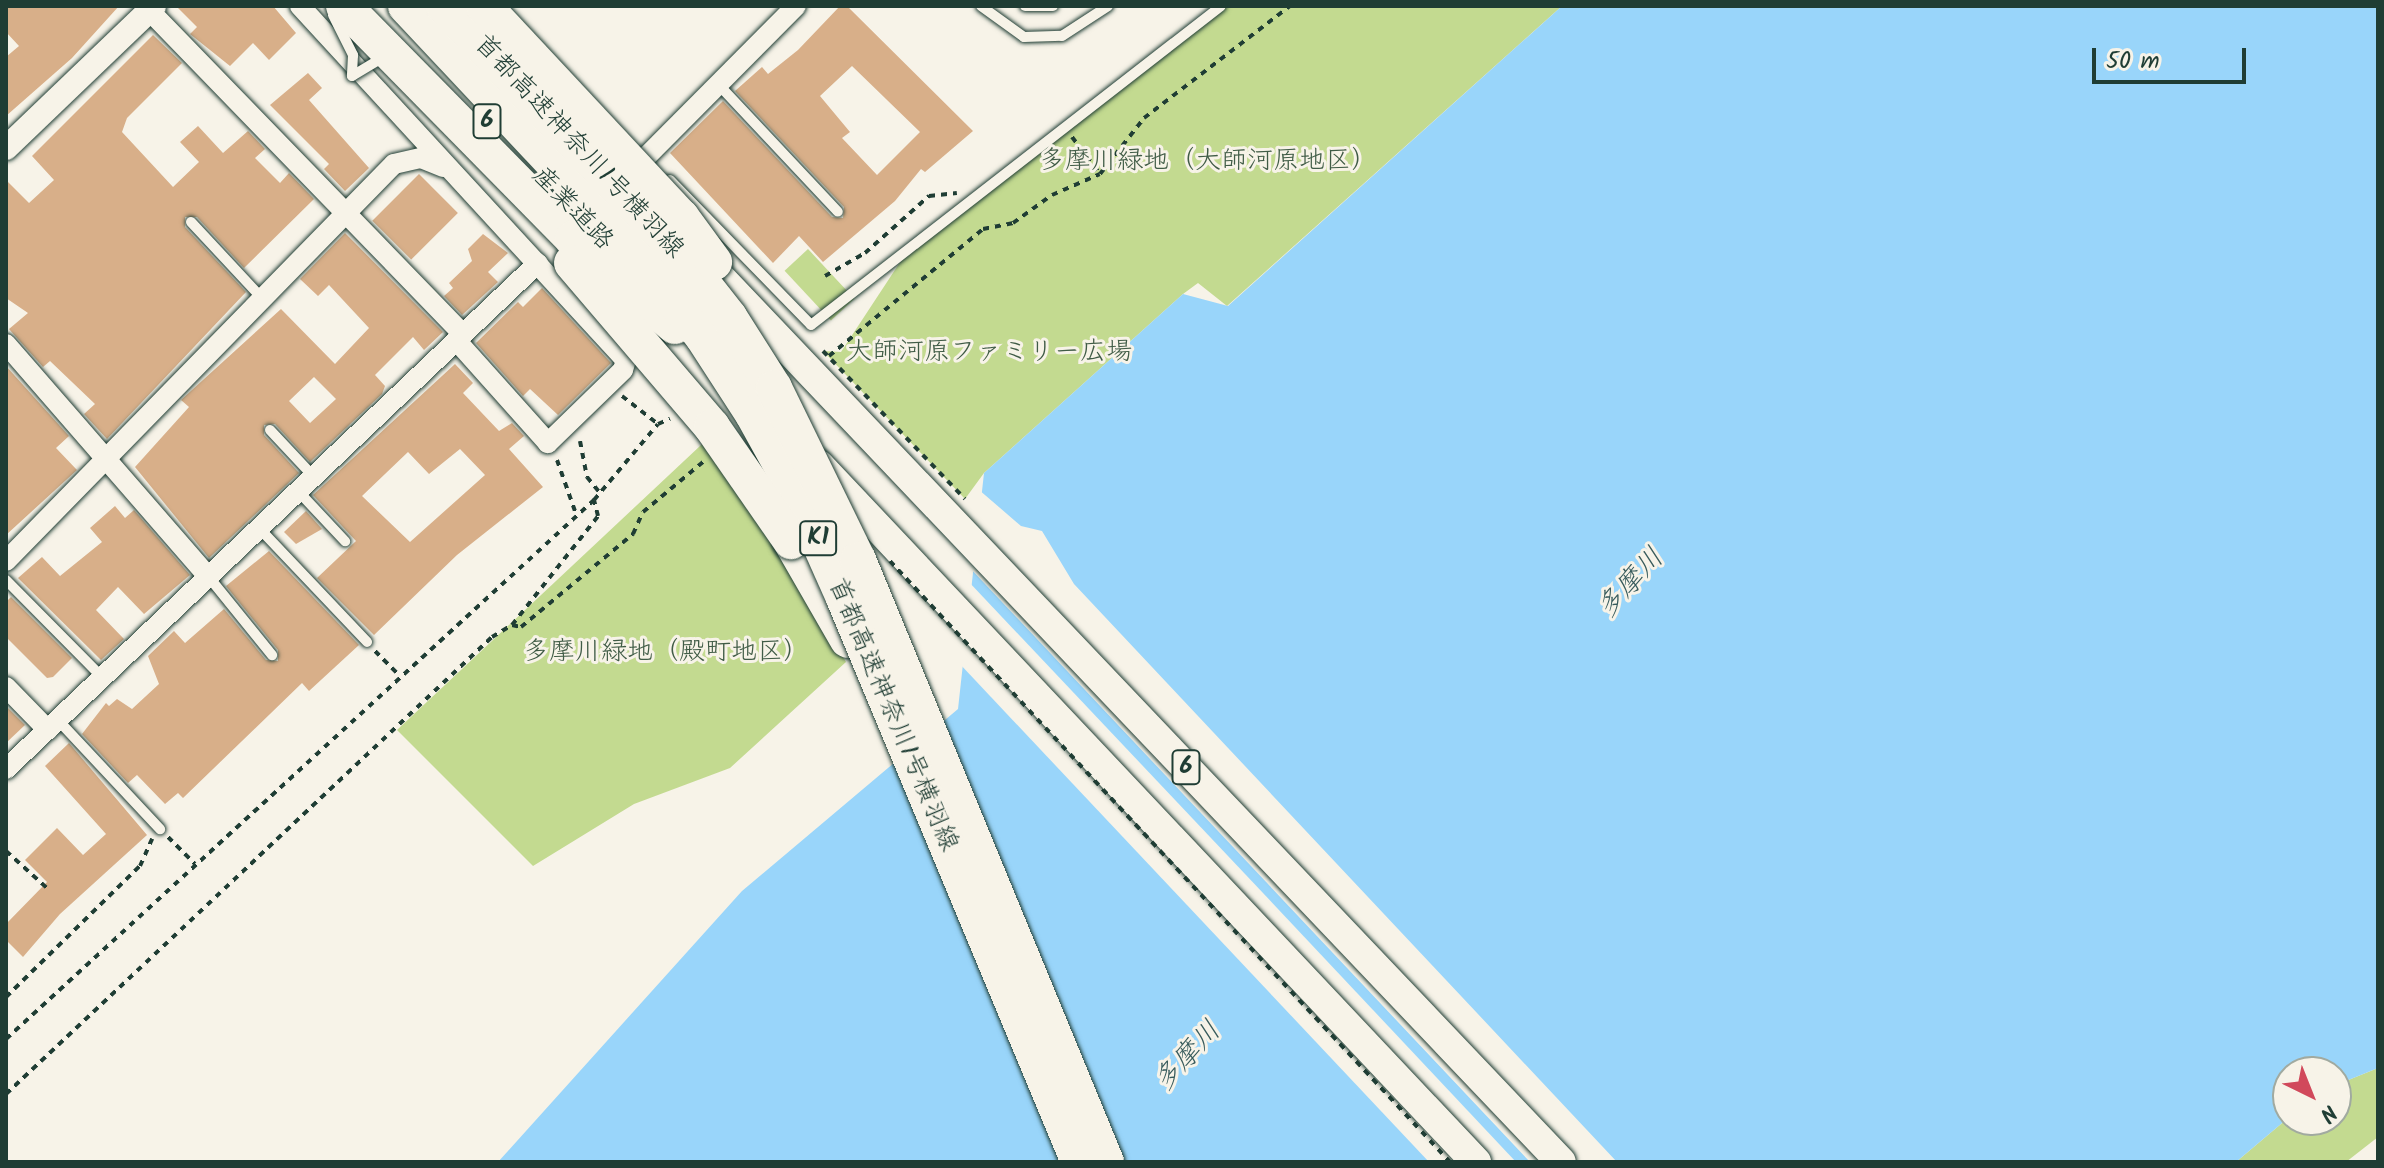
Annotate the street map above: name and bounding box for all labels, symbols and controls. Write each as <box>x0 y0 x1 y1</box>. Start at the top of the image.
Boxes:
street label: 首都高速神奈川1号横羽線 <box>466 29 690 265</box>
scale bar <box>2096 32 2250 82</box>
text: 50 m <box>2106 42 2160 81</box>
road number: 6 <box>471 101 503 141</box>
park label: 多摩川緑地（大師河原地区） <box>1039 146 1377 178</box>
street label: 産業道路 <box>525 161 619 257</box>
park label: 大師河原ファミリー広場 <box>846 337 1132 369</box>
road number: K1 <box>798 518 838 558</box>
water label: 多摩川 <box>1590 542 1672 626</box>
street label: 首都高速神奈川1号横羽線 <box>820 574 964 856</box>
park label: 多摩川緑地（殿町地区） <box>523 637 809 669</box>
road number: 6 <box>1170 747 1202 787</box>
water label: 多摩川 <box>1147 1015 1229 1099</box>
north arrow <box>2272 1056 2352 1136</box>
text: N <box>2310 1095 2344 1130</box>

